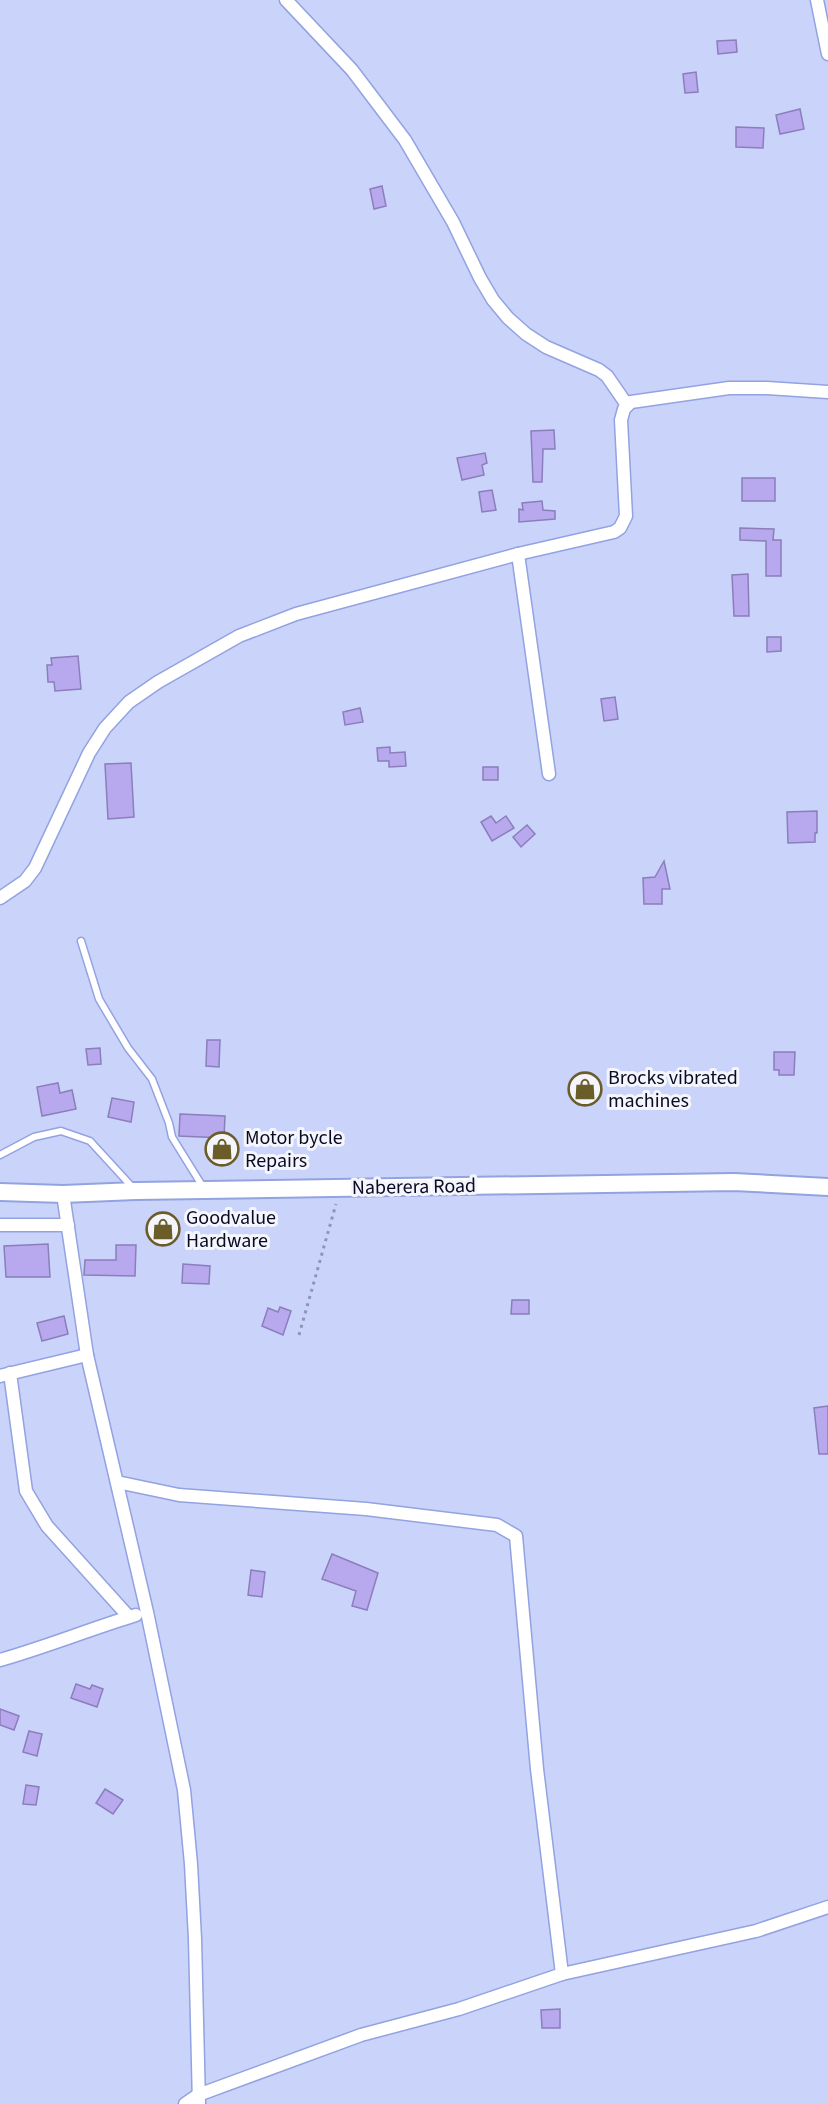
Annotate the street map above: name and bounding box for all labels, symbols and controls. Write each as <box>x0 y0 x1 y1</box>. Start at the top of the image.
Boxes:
place label: Brocks vibrated machines <box>608 1064 738 1115</box>
shop icon: Brocks vibrated machines <box>567 1071 603 1107</box>
place label: Motor bycle Repairs <box>245 1124 343 1175</box>
shop icon: Motor bycle Repairs <box>204 1131 240 1167</box>
street label: Naberera Road <box>352 1172 476 1202</box>
place label: Goodvalue Hardware <box>186 1204 276 1255</box>
shop icon: Goodvalue Hardware <box>145 1211 181 1247</box>

